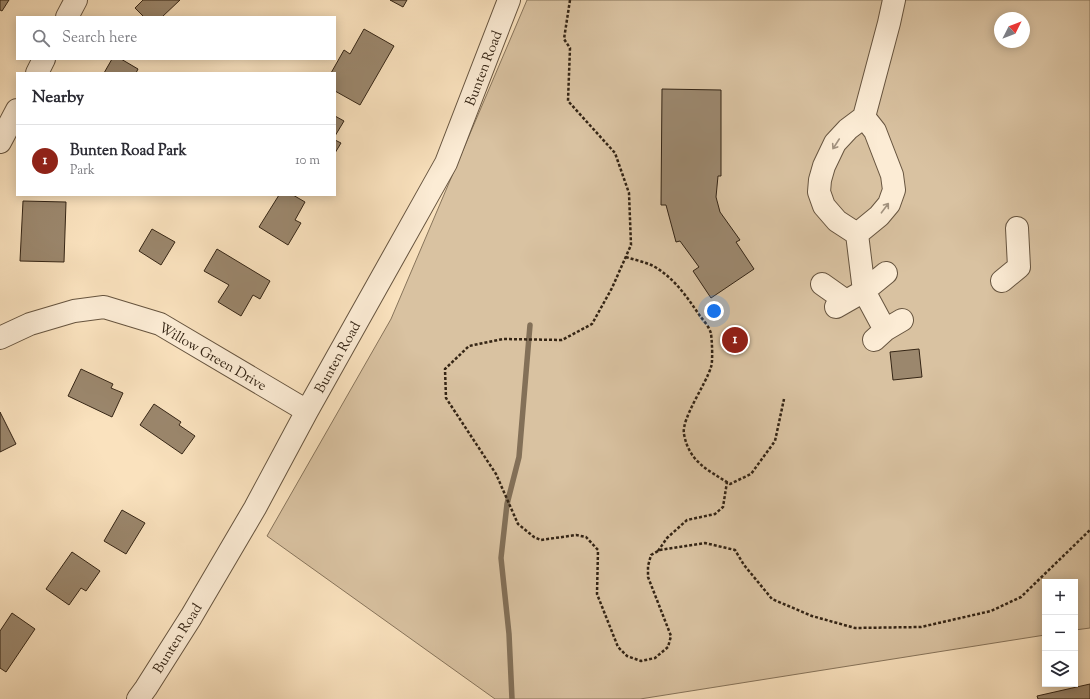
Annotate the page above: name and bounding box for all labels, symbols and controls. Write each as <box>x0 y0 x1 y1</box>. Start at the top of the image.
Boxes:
north arrow <box>994 12 1030 48</box>
search box <box>16 16 336 60</box>
icon: search <box>30 27 52 49</box>
text: Search here <box>62 28 137 49</box>
street label: Bunten Road <box>461 28 508 109</box>
text: Nearby <box>32 86 84 110</box>
one-way arrow <box>832 138 840 149</box>
text: Bunten Road Park <box>70 141 187 162</box>
text: 1 <box>43 152 47 170</box>
text: 10 m <box>295 152 320 170</box>
text: Park <box>70 162 95 180</box>
one-way arrow <box>881 202 890 213</box>
your location <box>704 301 724 321</box>
street label: Bunten Road <box>311 318 367 397</box>
street label: Willow Green Drive <box>154 319 270 397</box>
pin: 1 <box>722 325 748 355</box>
map controls <box>1042 579 1078 687</box>
button: + <box>1042 579 1078 615</box>
street label: Bunten Road <box>149 600 208 678</box>
button: − <box>1042 615 1078 651</box>
button: layers <box>1042 651 1078 687</box>

